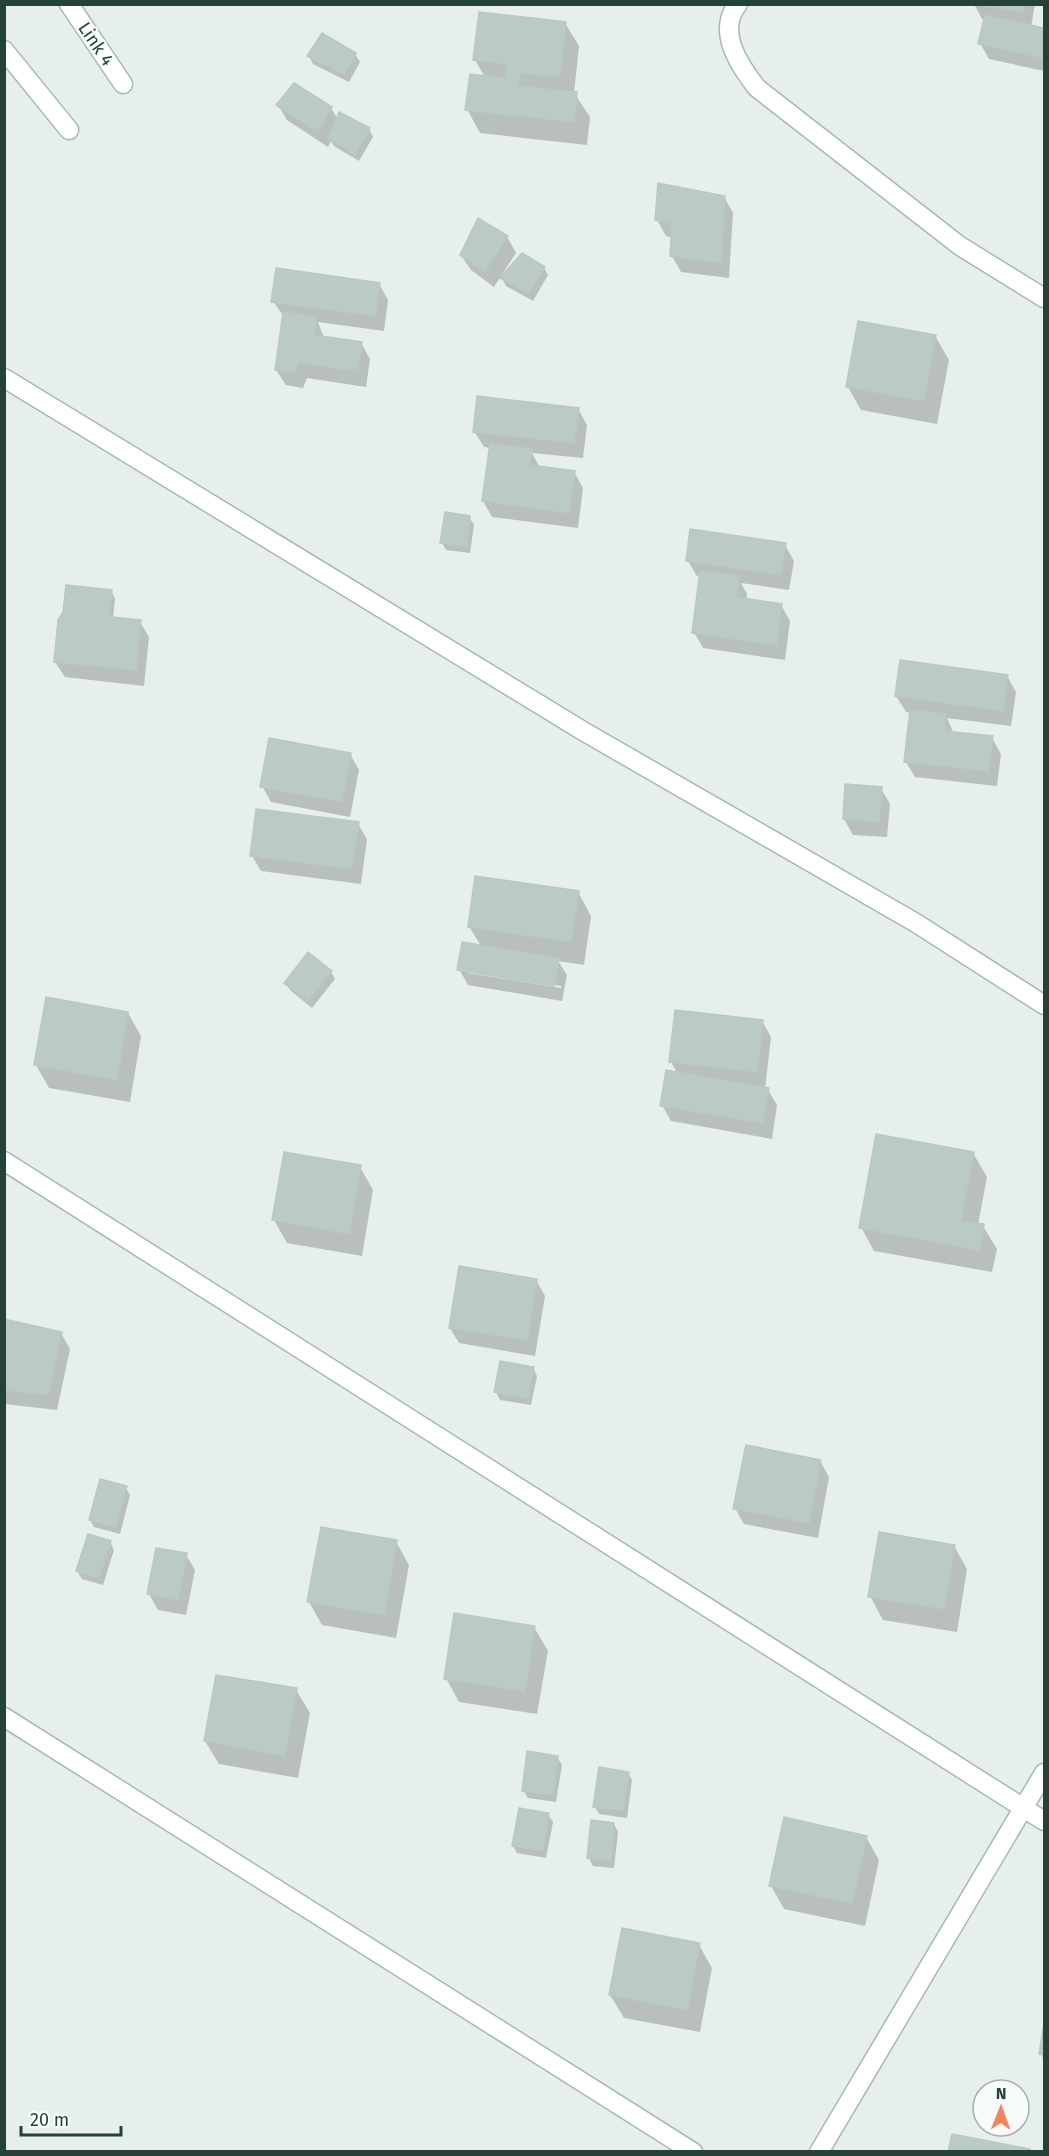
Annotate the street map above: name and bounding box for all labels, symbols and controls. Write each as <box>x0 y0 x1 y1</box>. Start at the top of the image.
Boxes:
street label: Link 4 <box>73 18 119 70</box>
north arrow <box>971 2078 1031 2138</box>
text: N <box>996 2084 1007 2103</box>
scale bar <box>21 2099 122 2137</box>
text: 20 m <box>30 2109 69 2131</box>

